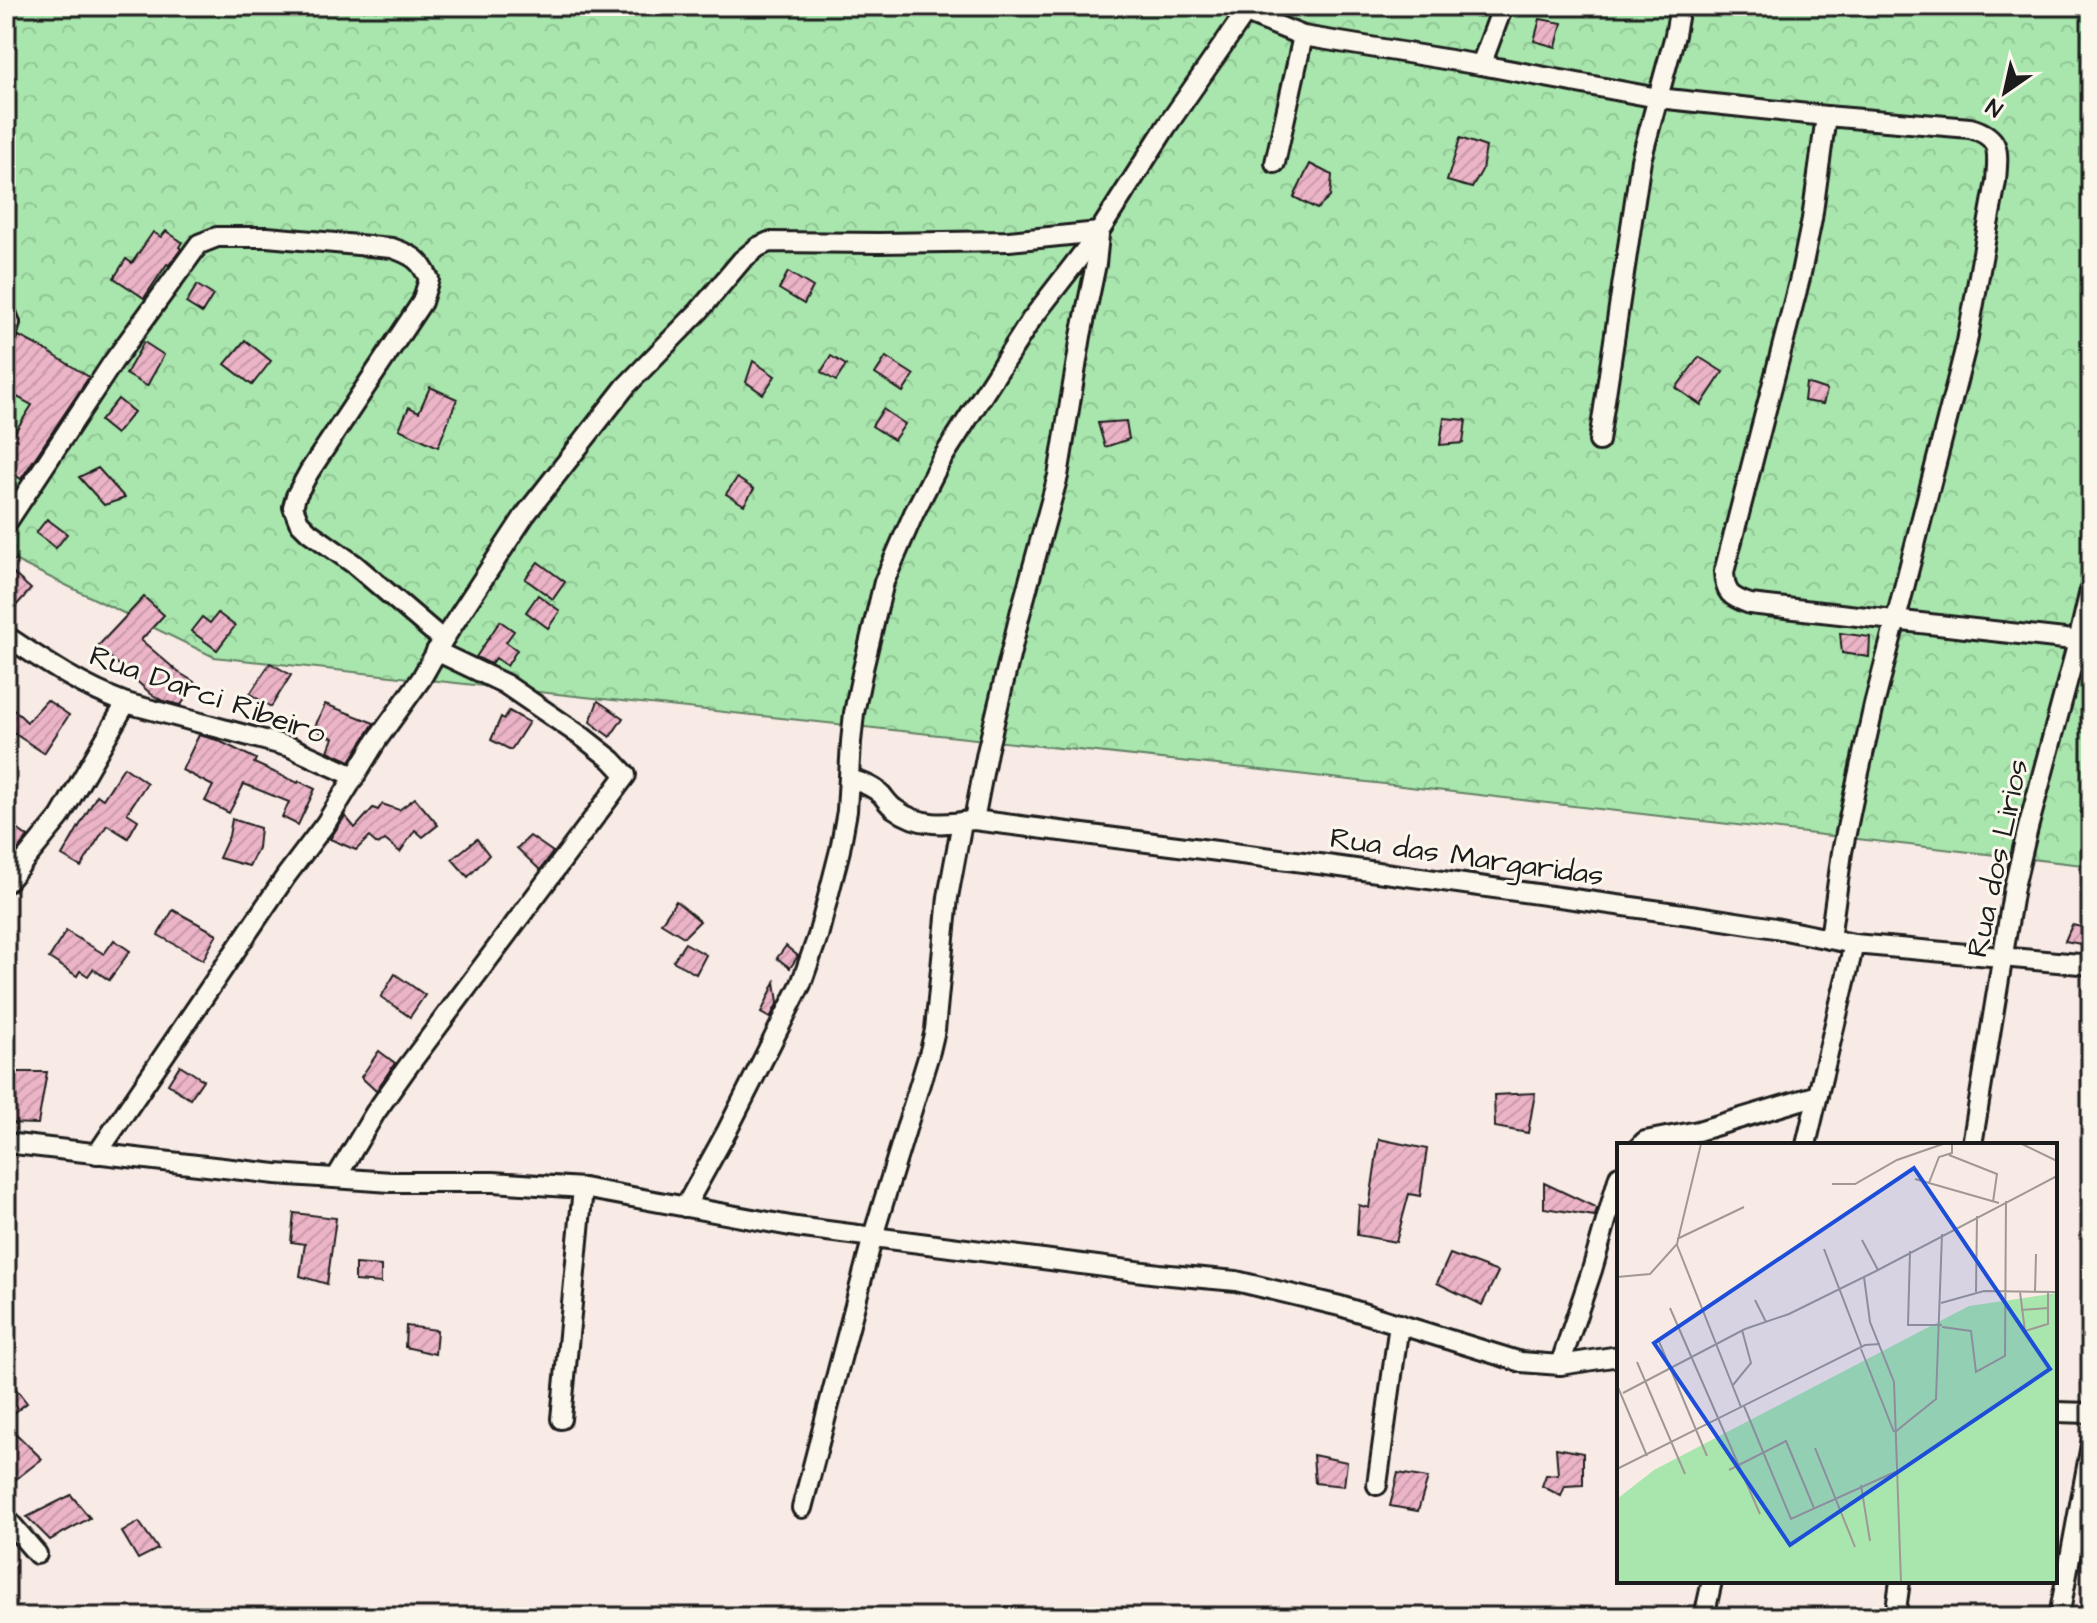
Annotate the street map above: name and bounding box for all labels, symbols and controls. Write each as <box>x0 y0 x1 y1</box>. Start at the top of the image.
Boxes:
north arrow <box>1965 52 2045 132</box>
text: N <box>1980 91 2009 124</box>
street label: Rua Darci Ribeiro <box>84 635 332 755</box>
street label: Rua dos Lirios <box>1956 755 2039 961</box>
street label: Rua das Margaridas <box>1327 817 1606 898</box>
inset map <box>1617 1143 2057 1583</box>

